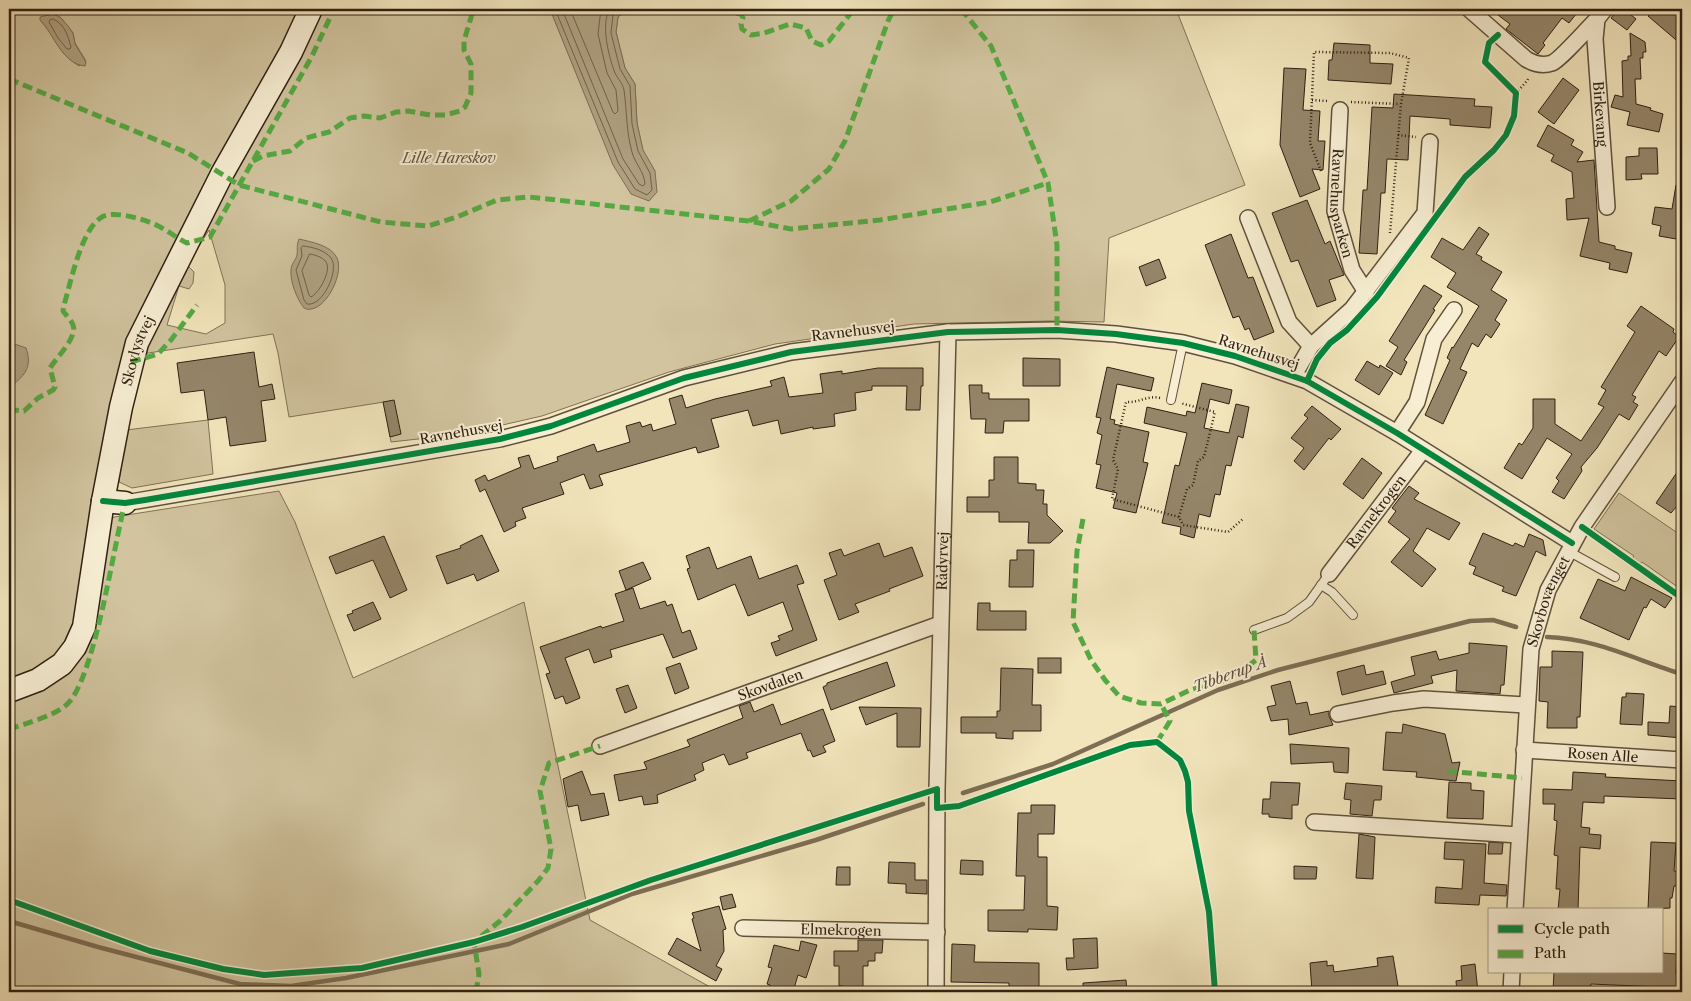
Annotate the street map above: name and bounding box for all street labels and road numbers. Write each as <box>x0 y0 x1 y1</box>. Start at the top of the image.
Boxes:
street label: Birkevang <box>1589 80 1612 148</box>
street label: Ravnehusparken <box>1326 148 1357 260</box>
street label: Skovlystvej <box>118 313 158 388</box>
street label: Ravnehusvej <box>810 317 896 345</box>
street label: Ravnehusvej <box>1216 330 1302 374</box>
street label: Ravnehusvej <box>418 416 504 448</box>
street label: Ravnekrogen <box>1342 471 1410 552</box>
street label: Rådyrvej <box>933 531 952 591</box>
street label: Skovbovænget <box>1523 553 1574 649</box>
street label: Skovdalen <box>735 665 806 705</box>
street label: Rosen Alle <box>1567 744 1639 766</box>
street label: Elmekrogen <box>800 920 882 940</box>

